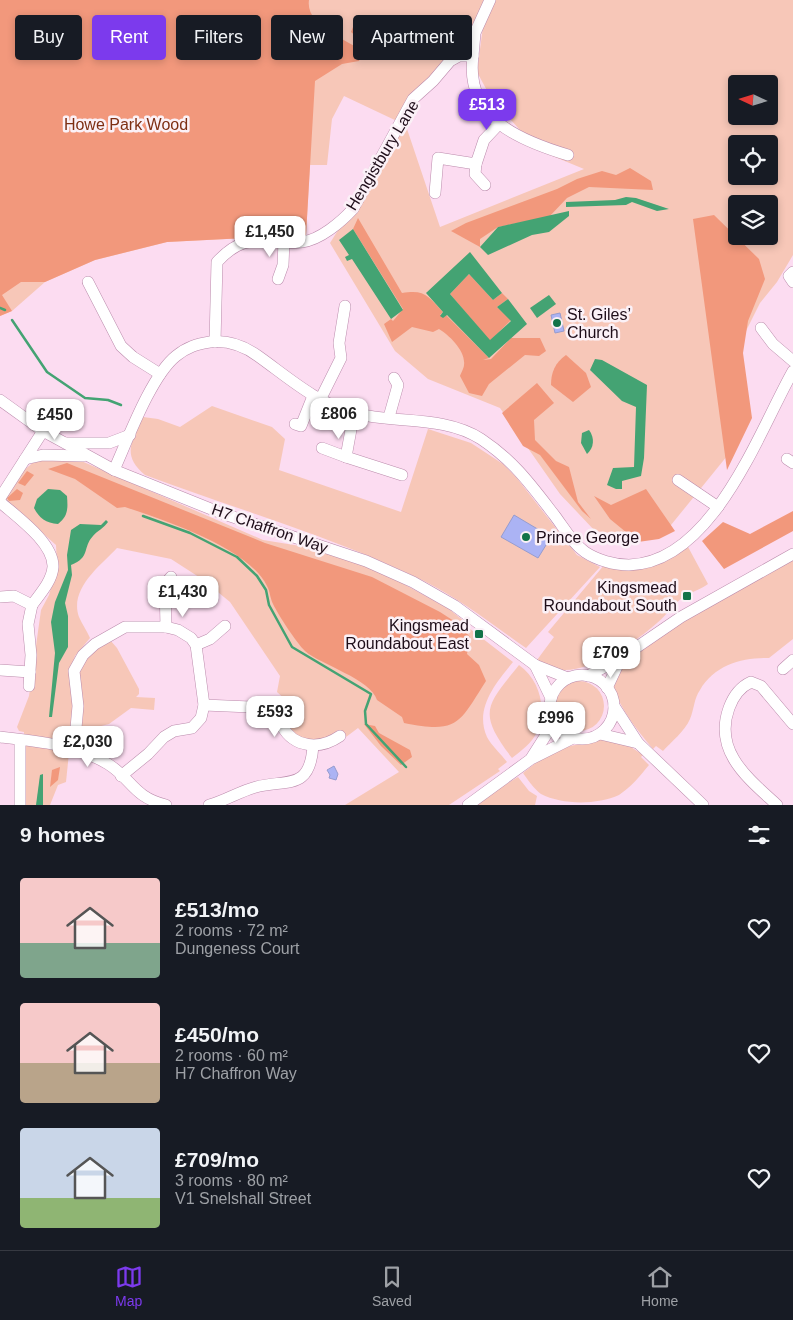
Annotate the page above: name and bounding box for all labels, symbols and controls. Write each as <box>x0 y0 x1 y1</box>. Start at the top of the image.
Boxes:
chip: Buy <box>15 15 82 60</box>
chip: Rent <box>92 15 166 60</box>
chip: Filters <box>176 15 261 60</box>
chip: New <box>271 15 343 60</box>
chip: Apartment <box>353 15 472 60</box>
north arrow <box>728 75 778 125</box>
map controls <box>728 75 778 245</box>
pin: £513 <box>457 88 517 131</box>
text: £513 <box>469 96 505 113</box>
street label: Hengistbury Lane <box>343 97 422 213</box>
park label: Howe Park Wood <box>64 116 188 133</box>
button: locate <box>728 135 778 185</box>
button: layers <box>728 195 778 245</box>
pin: £1,450 <box>229 216 311 258</box>
text: £1,450 <box>246 223 294 240</box>
place label: St. Giles’ Church <box>567 306 631 341</box>
marker: St. Giles’ Church <box>551 317 563 329</box>
pin: £450 <box>25 398 85 441</box>
pin: £806 <box>309 398 369 440</box>
text: £806 <box>321 405 357 422</box>
text: £450 <box>37 406 73 423</box>
street label: H7 Chaffron Way <box>209 501 330 556</box>
place label: Prince George <box>536 529 639 546</box>
marker: Prince George <box>520 531 532 543</box>
pin: £1,430 <box>142 576 224 618</box>
place label: Kingsmead Roundabout South <box>544 579 677 614</box>
text: £1,430 <box>159 583 207 600</box>
marker: Kingsmead Roundabout South <box>681 590 693 602</box>
place label: Kingsmead Roundabout East <box>345 617 470 652</box>
marker: Kingsmead Roundabout East <box>473 628 485 640</box>
pin: £709 <box>581 636 641 679</box>
text: £709 <box>593 644 629 661</box>
pin: £593 <box>245 696 305 738</box>
pin: £996 <box>526 702 586 744</box>
text: £593 <box>257 703 293 720</box>
text: £996 <box>538 709 574 726</box>
pin: £2,030 <box>47 726 129 768</box>
text: £2,030 <box>64 733 112 750</box>
icon: filters <box>745 821 773 849</box>
text: 9 homes <box>20 823 105 846</box>
icon: home <box>60 898 120 958</box>
text: £513/mo <box>175 898 259 921</box>
icon: heart <box>745 914 773 942</box>
text: 2 rooms · 72 m² <box>175 922 288 939</box>
text: Dungeness Court <box>175 940 300 957</box>
icon: home <box>60 1023 120 1083</box>
text: £450/mo <box>175 1023 259 1046</box>
icon: heart <box>745 1039 773 1067</box>
text: 2 rooms · 60 m² <box>175 1047 288 1064</box>
text: H7 Chaffron Way <box>175 1065 297 1082</box>
icon: home <box>60 1148 120 1208</box>
text: £709/mo <box>175 1148 259 1171</box>
icon: heart <box>745 1164 773 1192</box>
text: 3 rooms · 80 m² <box>175 1172 288 1189</box>
text: V1 Snelshall Street <box>175 1190 311 1207</box>
tab: Map <box>115 1263 143 1309</box>
tab: Saved <box>372 1263 412 1309</box>
tab: Home <box>641 1263 678 1309</box>

